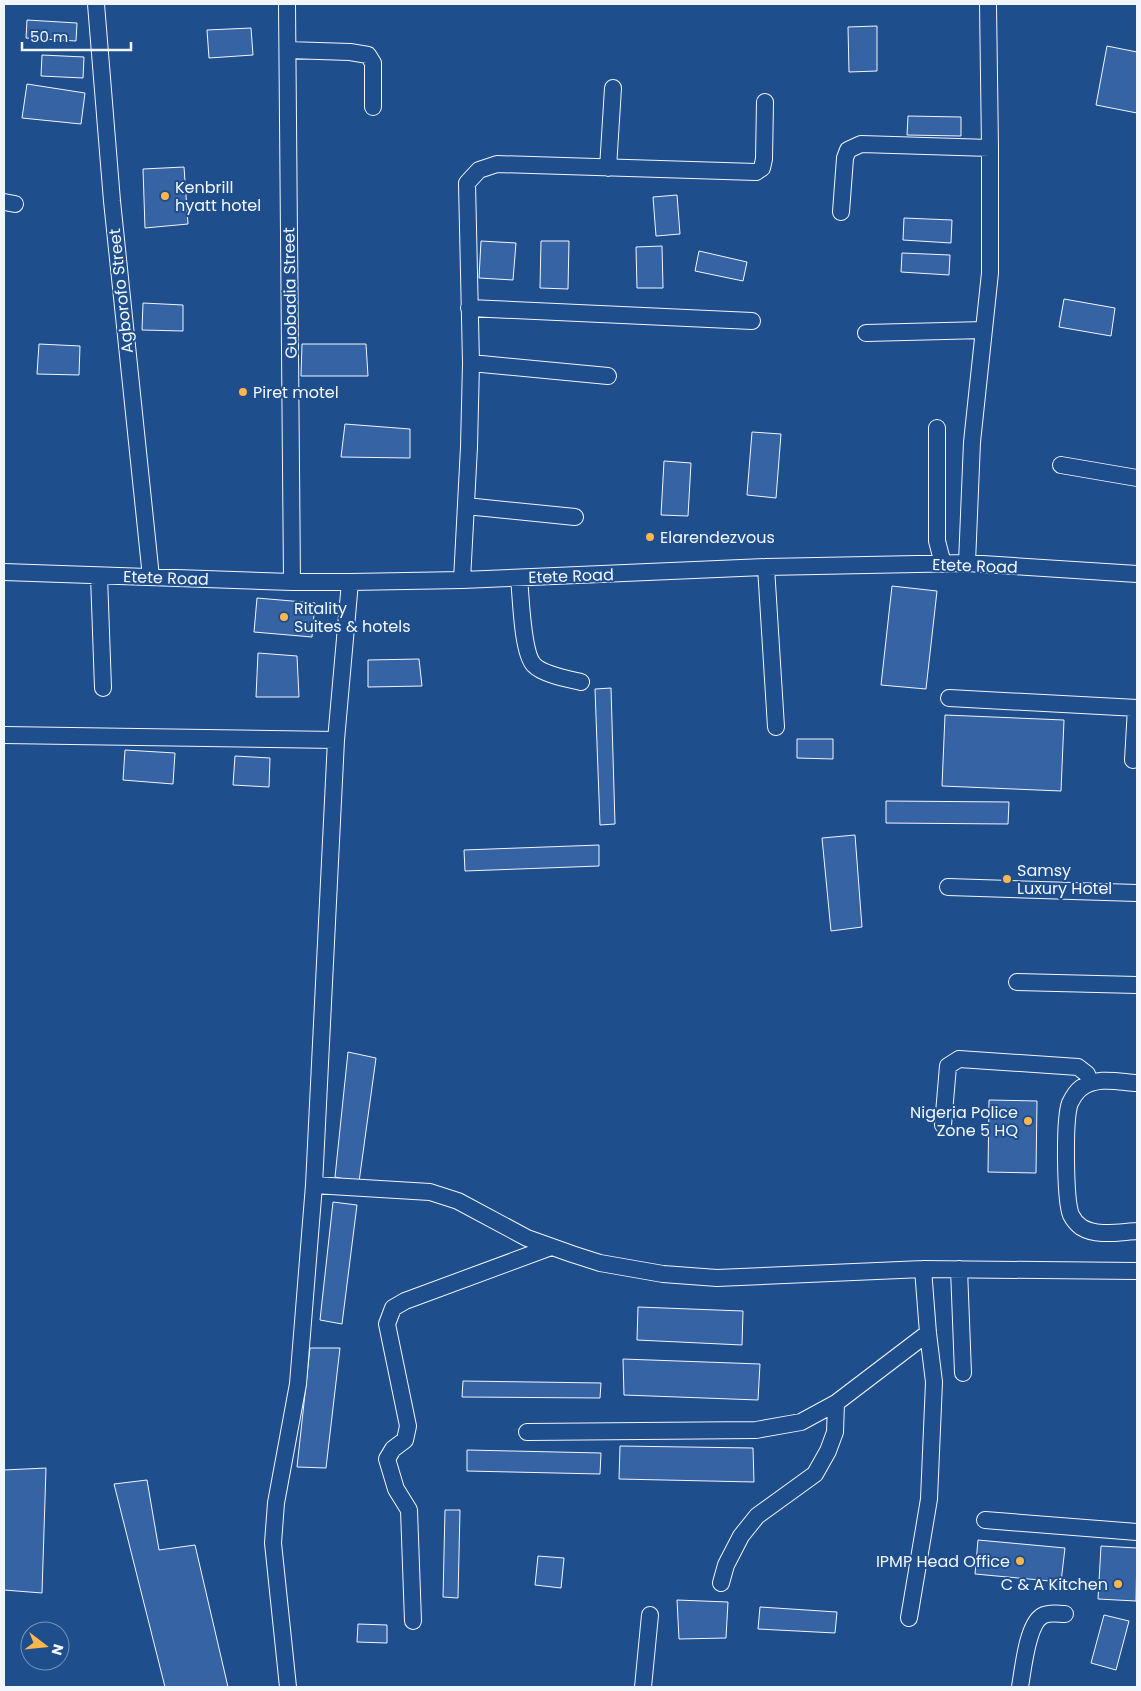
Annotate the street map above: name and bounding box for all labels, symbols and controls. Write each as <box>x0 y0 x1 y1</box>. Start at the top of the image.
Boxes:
scale bar <box>22 20 131 52</box>
text: 50 m <box>30 26 68 47</box>
place label: Kenbrill hyatt hotel <box>175 176 261 217</box>
marker: Kenbrill hyatt hotel <box>159 190 171 202</box>
street label: Agborofo Street <box>103 227 139 355</box>
street label: Guobadia Street <box>277 227 303 359</box>
place label: Piret motel <box>253 381 339 404</box>
marker: Piret motel <box>237 386 249 398</box>
place label: Elarendezvous <box>660 526 775 549</box>
marker: Elarendezvous <box>644 531 656 543</box>
street label: Etete Road <box>932 553 1018 579</box>
street label: Etete Road <box>528 563 614 589</box>
street label: Etete Road <box>123 565 209 591</box>
place label: Ritality Suites & hotels <box>294 597 411 638</box>
marker: Ritality Suites & hotels <box>278 611 290 623</box>
place label: Samsy Luxury Hotel <box>1017 859 1112 900</box>
marker: Samsy Luxury Hotel <box>1001 873 1013 885</box>
place label: Nigeria Police Zone 5 HQ <box>910 1101 1018 1142</box>
marker: Nigeria Police Zone 5 HQ <box>1022 1115 1034 1127</box>
place label: IPMP Head Office <box>876 1550 1010 1573</box>
marker: IPMP Head Office <box>1014 1555 1026 1567</box>
place label: C & A Kitchen <box>1001 1573 1108 1596</box>
marker: C & A Kitchen <box>1112 1578 1124 1590</box>
north arrow <box>20 1621 70 1671</box>
text: N <box>46 1642 69 1657</box>

